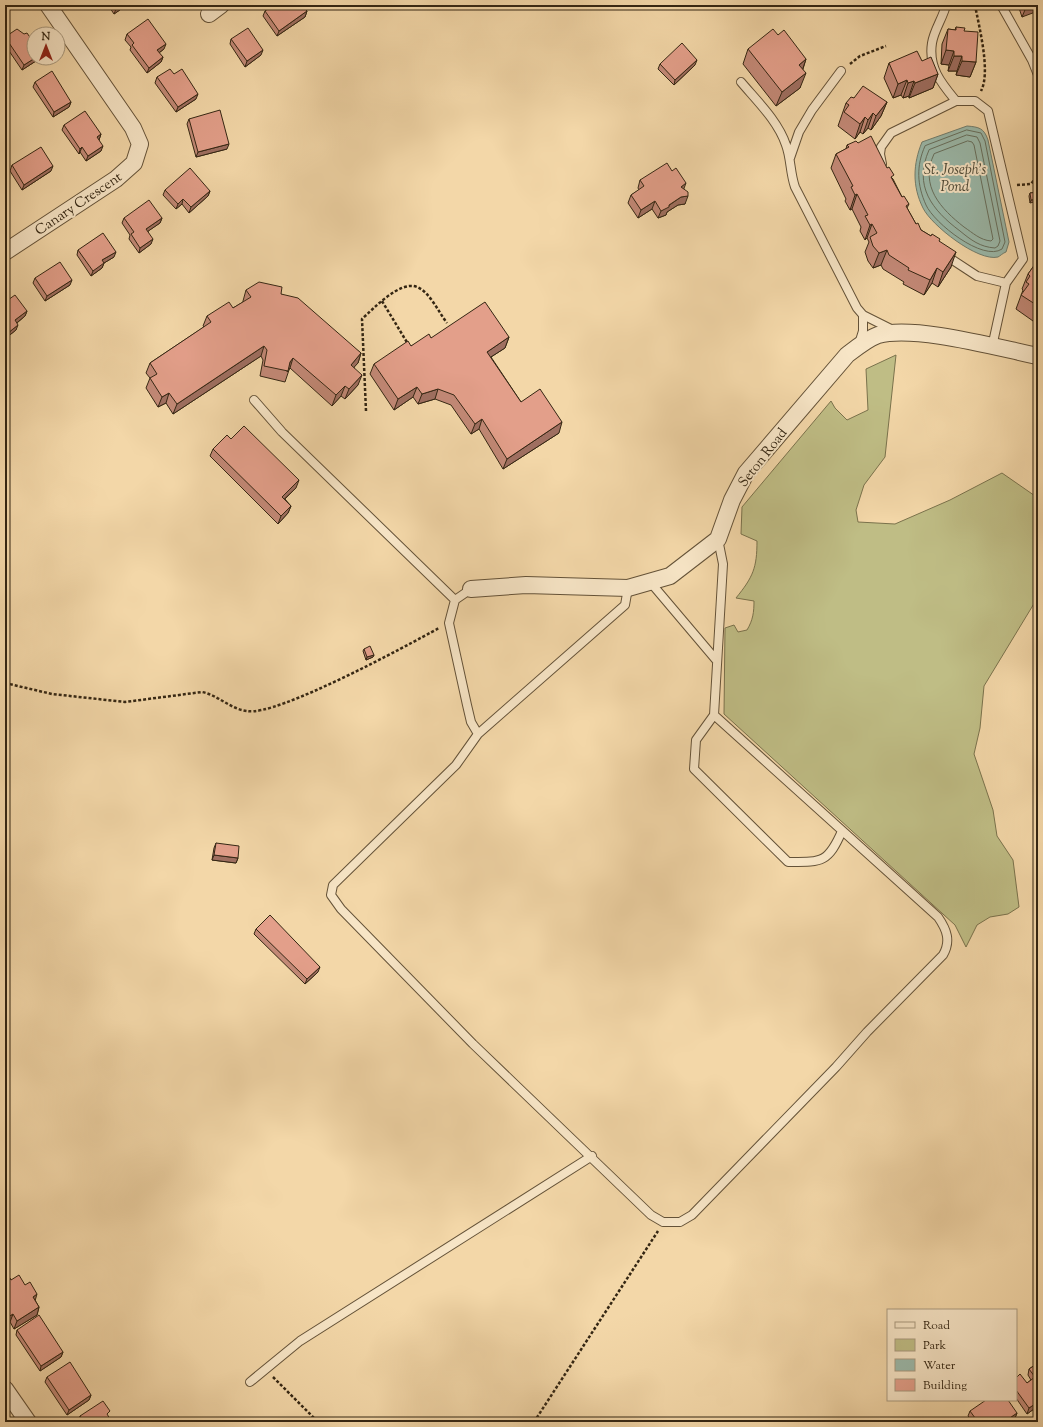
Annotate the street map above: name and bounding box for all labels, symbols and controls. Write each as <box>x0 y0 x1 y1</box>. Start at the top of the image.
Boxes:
north arrow <box>26 26 66 66</box>
text: N <box>41 29 51 45</box>
water label: St. Joseph’s Pond <box>924 160 986 198</box>
street label: Canary Crescent <box>31 168 127 241</box>
street label: Seton Road <box>734 424 793 492</box>
legend <box>887 1309 1017 1401</box>
text: Road <box>923 1317 950 1335</box>
text: Park <box>923 1337 946 1355</box>
text: Water <box>923 1357 956 1375</box>
text: Building <box>923 1377 967 1395</box>

